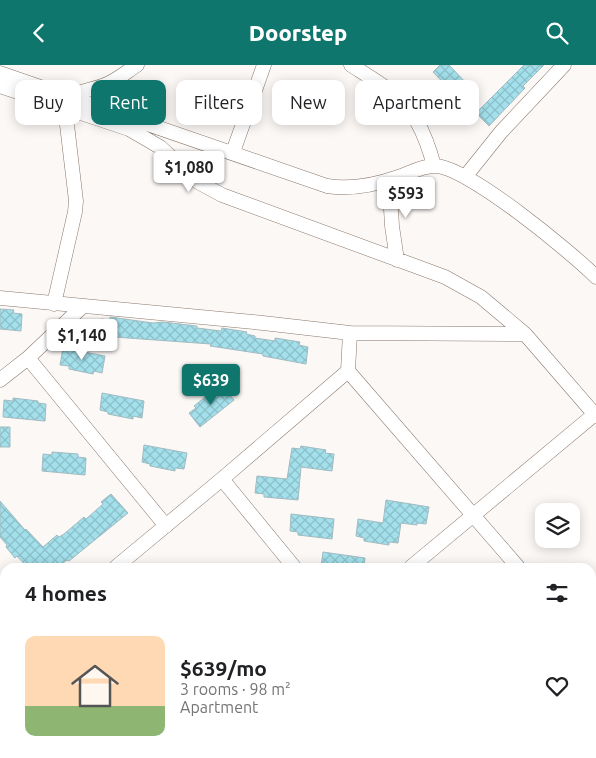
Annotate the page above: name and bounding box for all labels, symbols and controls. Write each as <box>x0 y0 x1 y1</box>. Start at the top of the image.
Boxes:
icon: back <box>25 19 53 47</box>
icon: search <box>543 19 571 47</box>
text: Doorstep <box>249 20 347 45</box>
chip: Buy <box>15 80 81 125</box>
chip: Rent <box>91 80 166 125</box>
chip: Filters <box>176 80 262 125</box>
chip: New <box>272 80 345 125</box>
chip: Apartment <box>355 80 479 125</box>
pin: $1,080 <box>148 151 230 193</box>
text: $1,080 <box>164 158 214 176</box>
pin: $593 <box>376 177 436 219</box>
text: $593 <box>388 184 424 202</box>
pin: $1,140 <box>41 319 123 361</box>
text: $1,140 <box>57 326 107 344</box>
pin: $639 <box>181 363 241 406</box>
text: $639 <box>193 371 229 389</box>
map controls <box>535 503 580 548</box>
button: layers <box>535 503 580 548</box>
icon: filters <box>543 579 571 607</box>
text: 4 homes <box>25 581 107 605</box>
icon: home <box>65 656 125 716</box>
text: $639/mo <box>180 656 267 680</box>
icon: heart <box>543 672 571 700</box>
text: 3 rooms · 98 m² <box>180 680 291 698</box>
text: Apartment <box>180 698 258 716</box>

